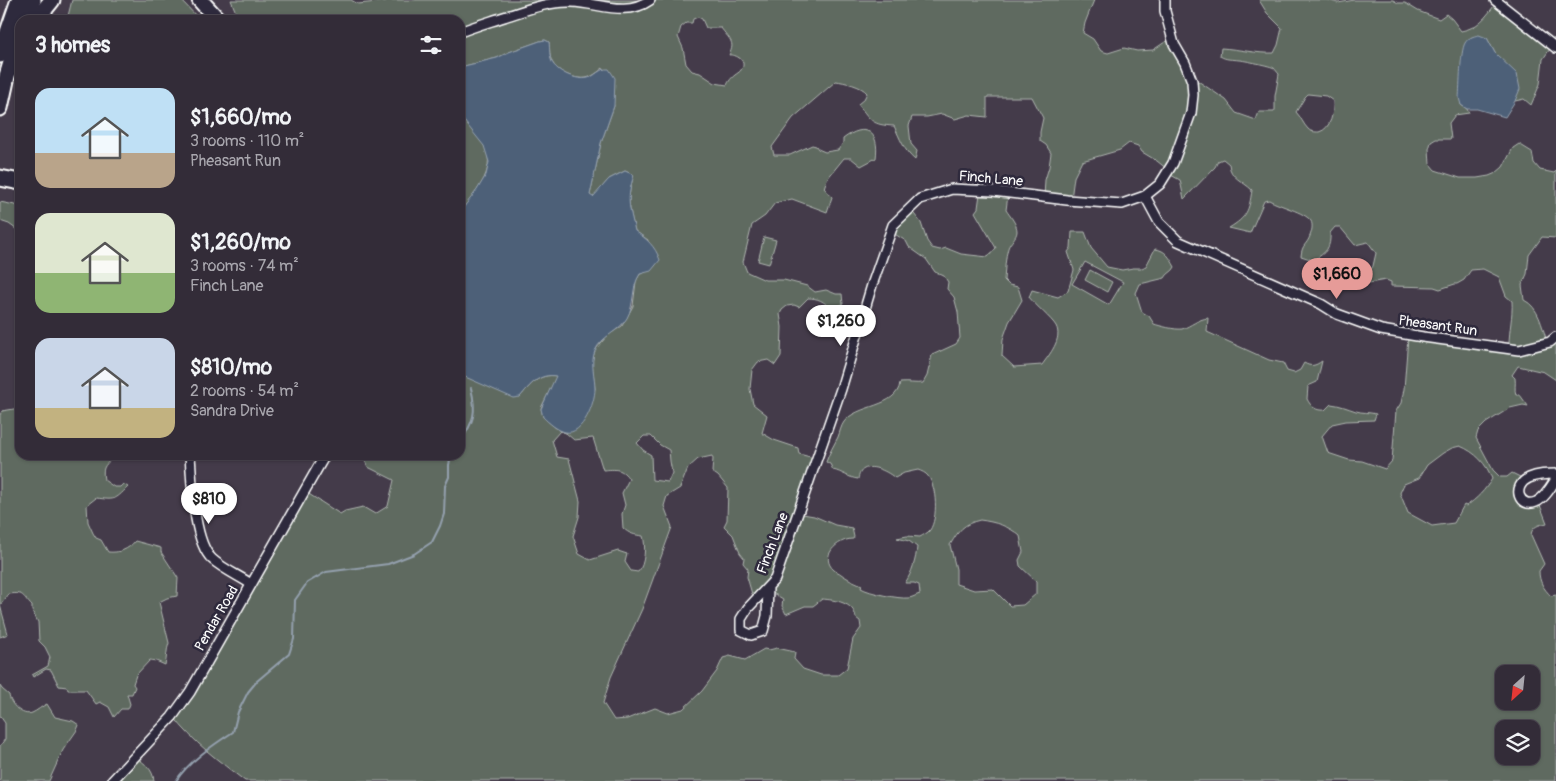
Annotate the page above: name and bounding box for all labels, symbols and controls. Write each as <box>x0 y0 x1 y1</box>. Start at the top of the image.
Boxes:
icon: filters <box>417 31 445 59</box>
text: 3 homes <box>35 32 110 59</box>
text: $1,660/mo <box>190 104 291 131</box>
icon: home <box>75 108 135 168</box>
text: 3 rooms · 110 m² <box>190 131 304 151</box>
text: Pheasant Run <box>190 151 281 171</box>
street label: Finch Lane <box>958 167 1024 190</box>
text: $1,260/mo <box>190 229 291 256</box>
icon: home <box>75 233 135 293</box>
text: 3 rooms · 74 m² <box>190 256 299 276</box>
pin: $1,660 <box>1296 258 1378 300</box>
text: $1,660 <box>1313 264 1361 284</box>
text: Finch Lane <box>190 276 263 296</box>
pin: $1,260 <box>800 304 882 347</box>
text: $1,260 <box>817 311 865 331</box>
street label: Pheasant Run <box>1397 312 1479 339</box>
text: $810/mo <box>190 354 272 381</box>
icon: home <box>75 358 135 418</box>
text: 2 rooms · 54 m² <box>190 381 299 401</box>
text: Sandra Drive <box>190 401 274 421</box>
pin: $810 <box>179 482 239 525</box>
text: $810 <box>192 489 226 509</box>
street label: Finch Lane <box>753 510 792 576</box>
street label: Pendar Road <box>191 582 242 654</box>
north arrow <box>1495 665 1540 710</box>
map controls <box>1495 665 1540 765</box>
button: layers <box>1495 720 1540 765</box>

